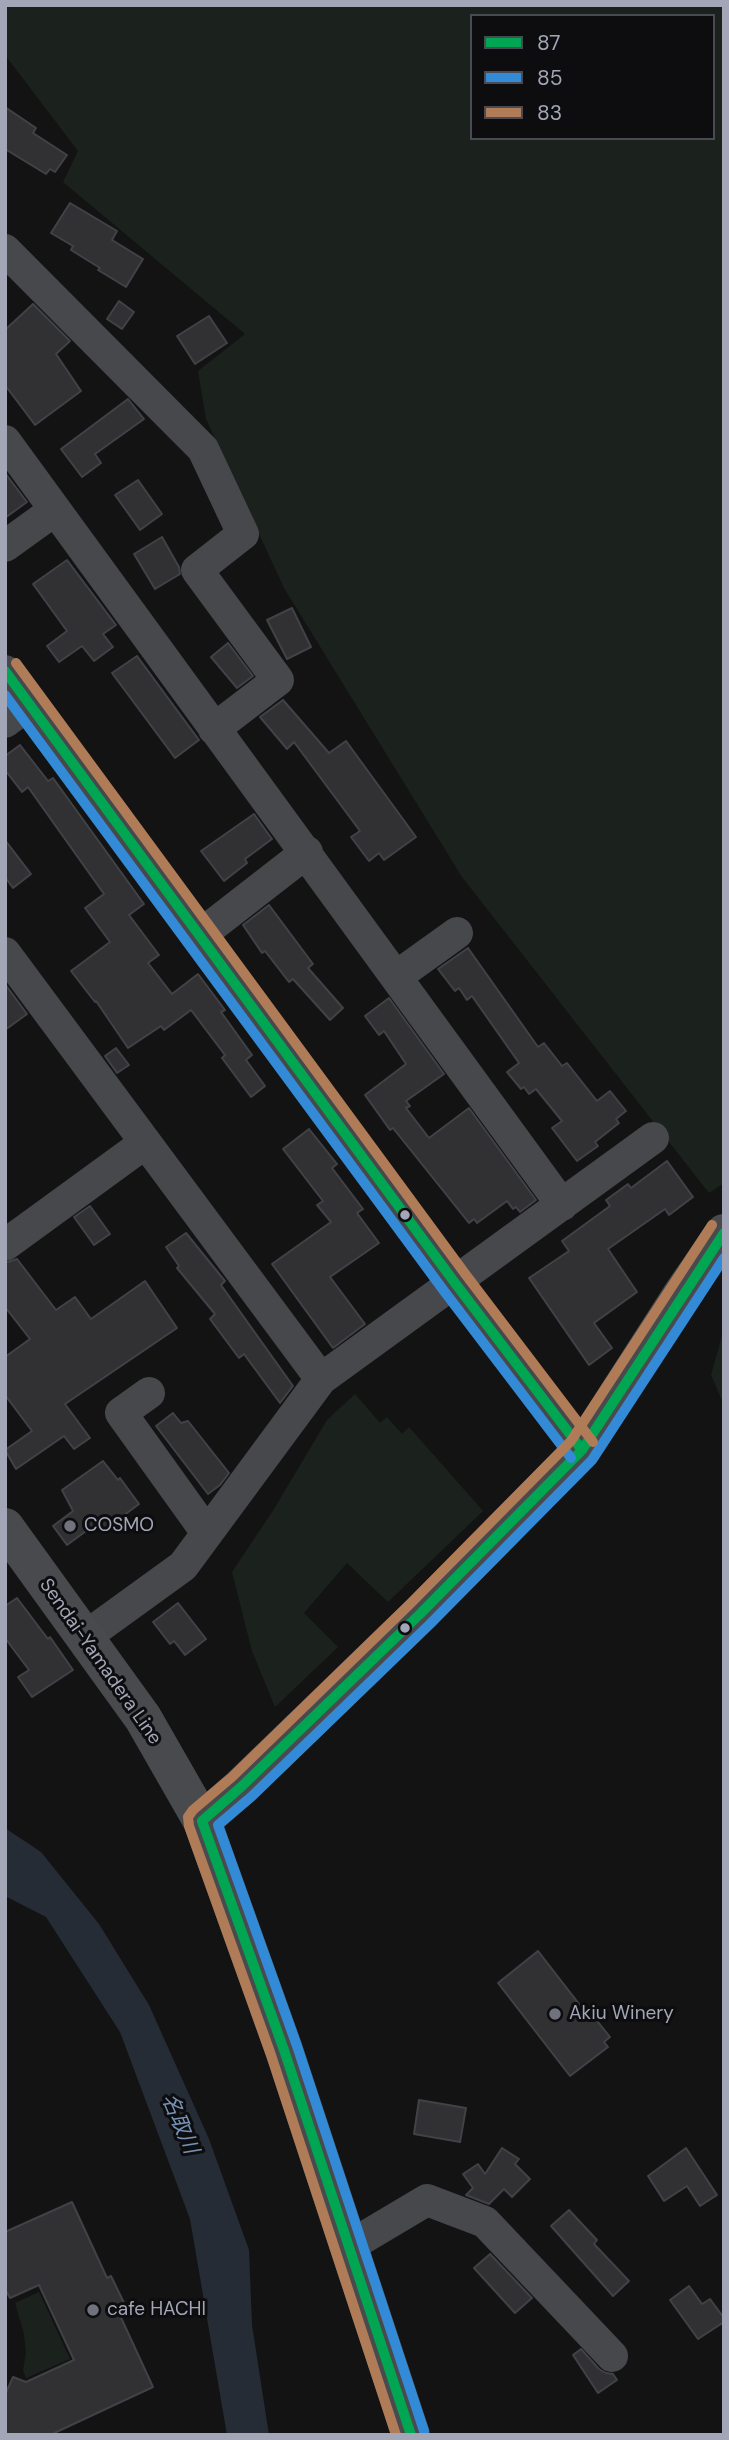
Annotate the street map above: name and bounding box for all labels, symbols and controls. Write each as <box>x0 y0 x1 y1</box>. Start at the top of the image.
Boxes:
legend <box>470 14 715 140</box>
text: 87 <box>537 29 560 57</box>
text: 85 <box>537 64 563 92</box>
text: 83 <box>537 99 562 127</box>
unlabelled marker <box>398 1208 412 1222</box>
place label: COSMO <box>84 1515 154 1537</box>
marker: COSMO <box>62 1518 78 1534</box>
street label: Sendai-Yamadera Line <box>34 1575 166 1749</box>
unlabelled marker <box>398 1621 412 1635</box>
place label: Akiu Winery <box>569 2003 674 2025</box>
marker: Akiu Winery <box>547 2006 563 2022</box>
water label: 名取川 <box>155 2090 203 2158</box>
place label: cafe HACHI <box>107 2299 206 2321</box>
marker: cafe HACHI <box>85 2302 101 2318</box>

